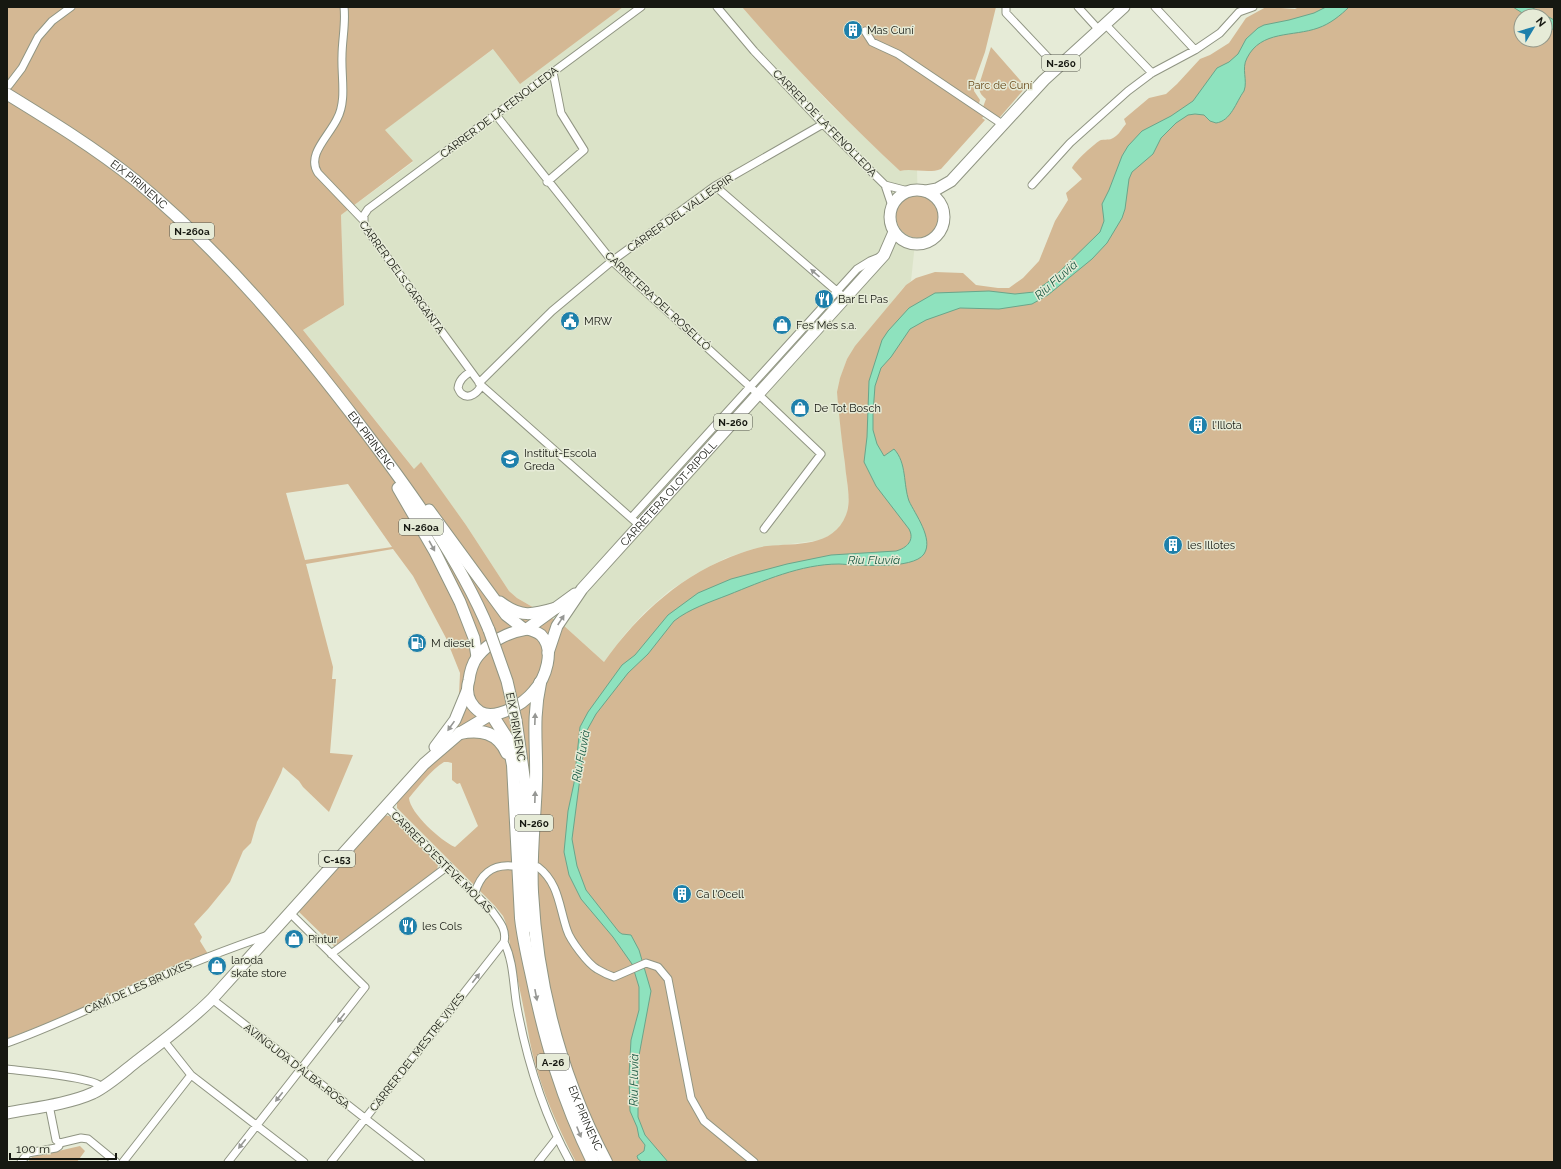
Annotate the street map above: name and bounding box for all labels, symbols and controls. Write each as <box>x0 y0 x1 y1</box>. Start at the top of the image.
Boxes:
north arrow <box>1513 8 1553 48</box>
text: N <box>1533 15 1548 29</box>
building icon: Mas Cuní <box>842 19 864 41</box>
place label: Mas Cuní <box>867 24 914 37</box>
road number: N-260 <box>1042 55 1080 71</box>
street label: CARRER DE LA FENOLLEDA <box>438 64 561 161</box>
street label: CARRER DE LA FENOLLEDA <box>770 67 880 180</box>
park label: Parc de Cuní <box>968 79 1033 92</box>
street label: EIX PIRINENC <box>108 157 170 212</box>
street label: CARRER DEL VALLESPIR <box>625 172 736 255</box>
street label: CARRER DELS GARGANTA <box>356 218 447 337</box>
road number: N-260a <box>170 223 214 239</box>
street label: CARRETERA DEL ROSELLÓ <box>602 248 714 354</box>
water label: Riu Fluvià <box>1032 258 1080 302</box>
one-way arrow <box>810 268 820 277</box>
restaurant icon: Bar El Pas <box>813 288 835 310</box>
place label: Bar El Pas <box>838 293 888 306</box>
public building icon: MRW <box>559 310 581 332</box>
shop icon: Fes Més s.a. <box>771 314 793 336</box>
place label: MRW <box>584 315 613 328</box>
place label: Fes Més s.a. <box>796 319 856 332</box>
shop icon: De Tot Bosch <box>789 397 811 419</box>
place label: De Tot Bosch <box>814 402 881 415</box>
street label: EIX PIRINENC <box>345 409 398 473</box>
road number: N-260 <box>714 414 752 430</box>
building icon: l'Illota <box>1187 414 1209 436</box>
place label: l'Illota <box>1212 419 1242 432</box>
street label: CARRETERA OLOT-RIPOLL <box>618 438 720 549</box>
place label: Institut-Escola Greda <box>524 447 597 473</box>
school or university icon: Institut-Escola Greda <box>499 448 521 470</box>
road number: N-260a <box>399 519 443 535</box>
building icon: les Illotes <box>1162 534 1184 556</box>
place label: les Illotes <box>1187 539 1235 552</box>
one-way arrow <box>428 540 435 552</box>
water label: Riu Fluvià <box>848 553 900 567</box>
one-way arrow <box>558 614 565 625</box>
fuel station icon: M diesel <box>406 632 428 654</box>
place label: M diesel <box>431 637 474 650</box>
street label: EIX PIRINENC <box>503 692 528 763</box>
one-way arrow <box>532 712 538 725</box>
one-way arrow <box>447 720 455 731</box>
water label: Riu Fluvià <box>569 729 593 783</box>
one-way arrow <box>532 791 539 803</box>
street label: CARRER D'ESTEVE MOLAS <box>388 809 495 916</box>
road number: N-260 <box>515 815 553 831</box>
road number: C-153 <box>319 851 355 867</box>
building icon: Ca l'Ocell <box>671 883 693 905</box>
place label: Ca l'Ocell <box>696 888 744 901</box>
restaurant icon: les Cols <box>397 915 419 937</box>
place label: les Cols <box>422 920 462 933</box>
shop icon: Pintur <box>283 928 305 950</box>
place label: Pintur <box>308 933 338 946</box>
place label: laroda skate store <box>231 954 287 980</box>
shop icon: laroda skate store <box>206 955 228 977</box>
street label: CAMÍ DE LES BRUIXES <box>82 957 194 1017</box>
one-way arrow <box>471 973 480 984</box>
one-way arrow <box>533 989 539 1001</box>
street label: CARRER DEL MESTRE VIVES <box>367 990 468 1114</box>
one-way arrow <box>337 1012 345 1023</box>
street label: AVINGUDA D'ALBA-ROSA <box>241 1021 353 1112</box>
road number: A-26 <box>537 1054 569 1070</box>
water label: Riu Fluvià <box>627 1054 641 1106</box>
street label: EIX PIRINENC <box>565 1084 605 1153</box>
one-way arrow <box>275 1091 283 1102</box>
one-way arrow <box>576 1127 582 1139</box>
scale bar <box>10 1135 116 1161</box>
one-way arrow <box>238 1138 247 1149</box>
text: 100 m <box>16 1142 50 1156</box>

